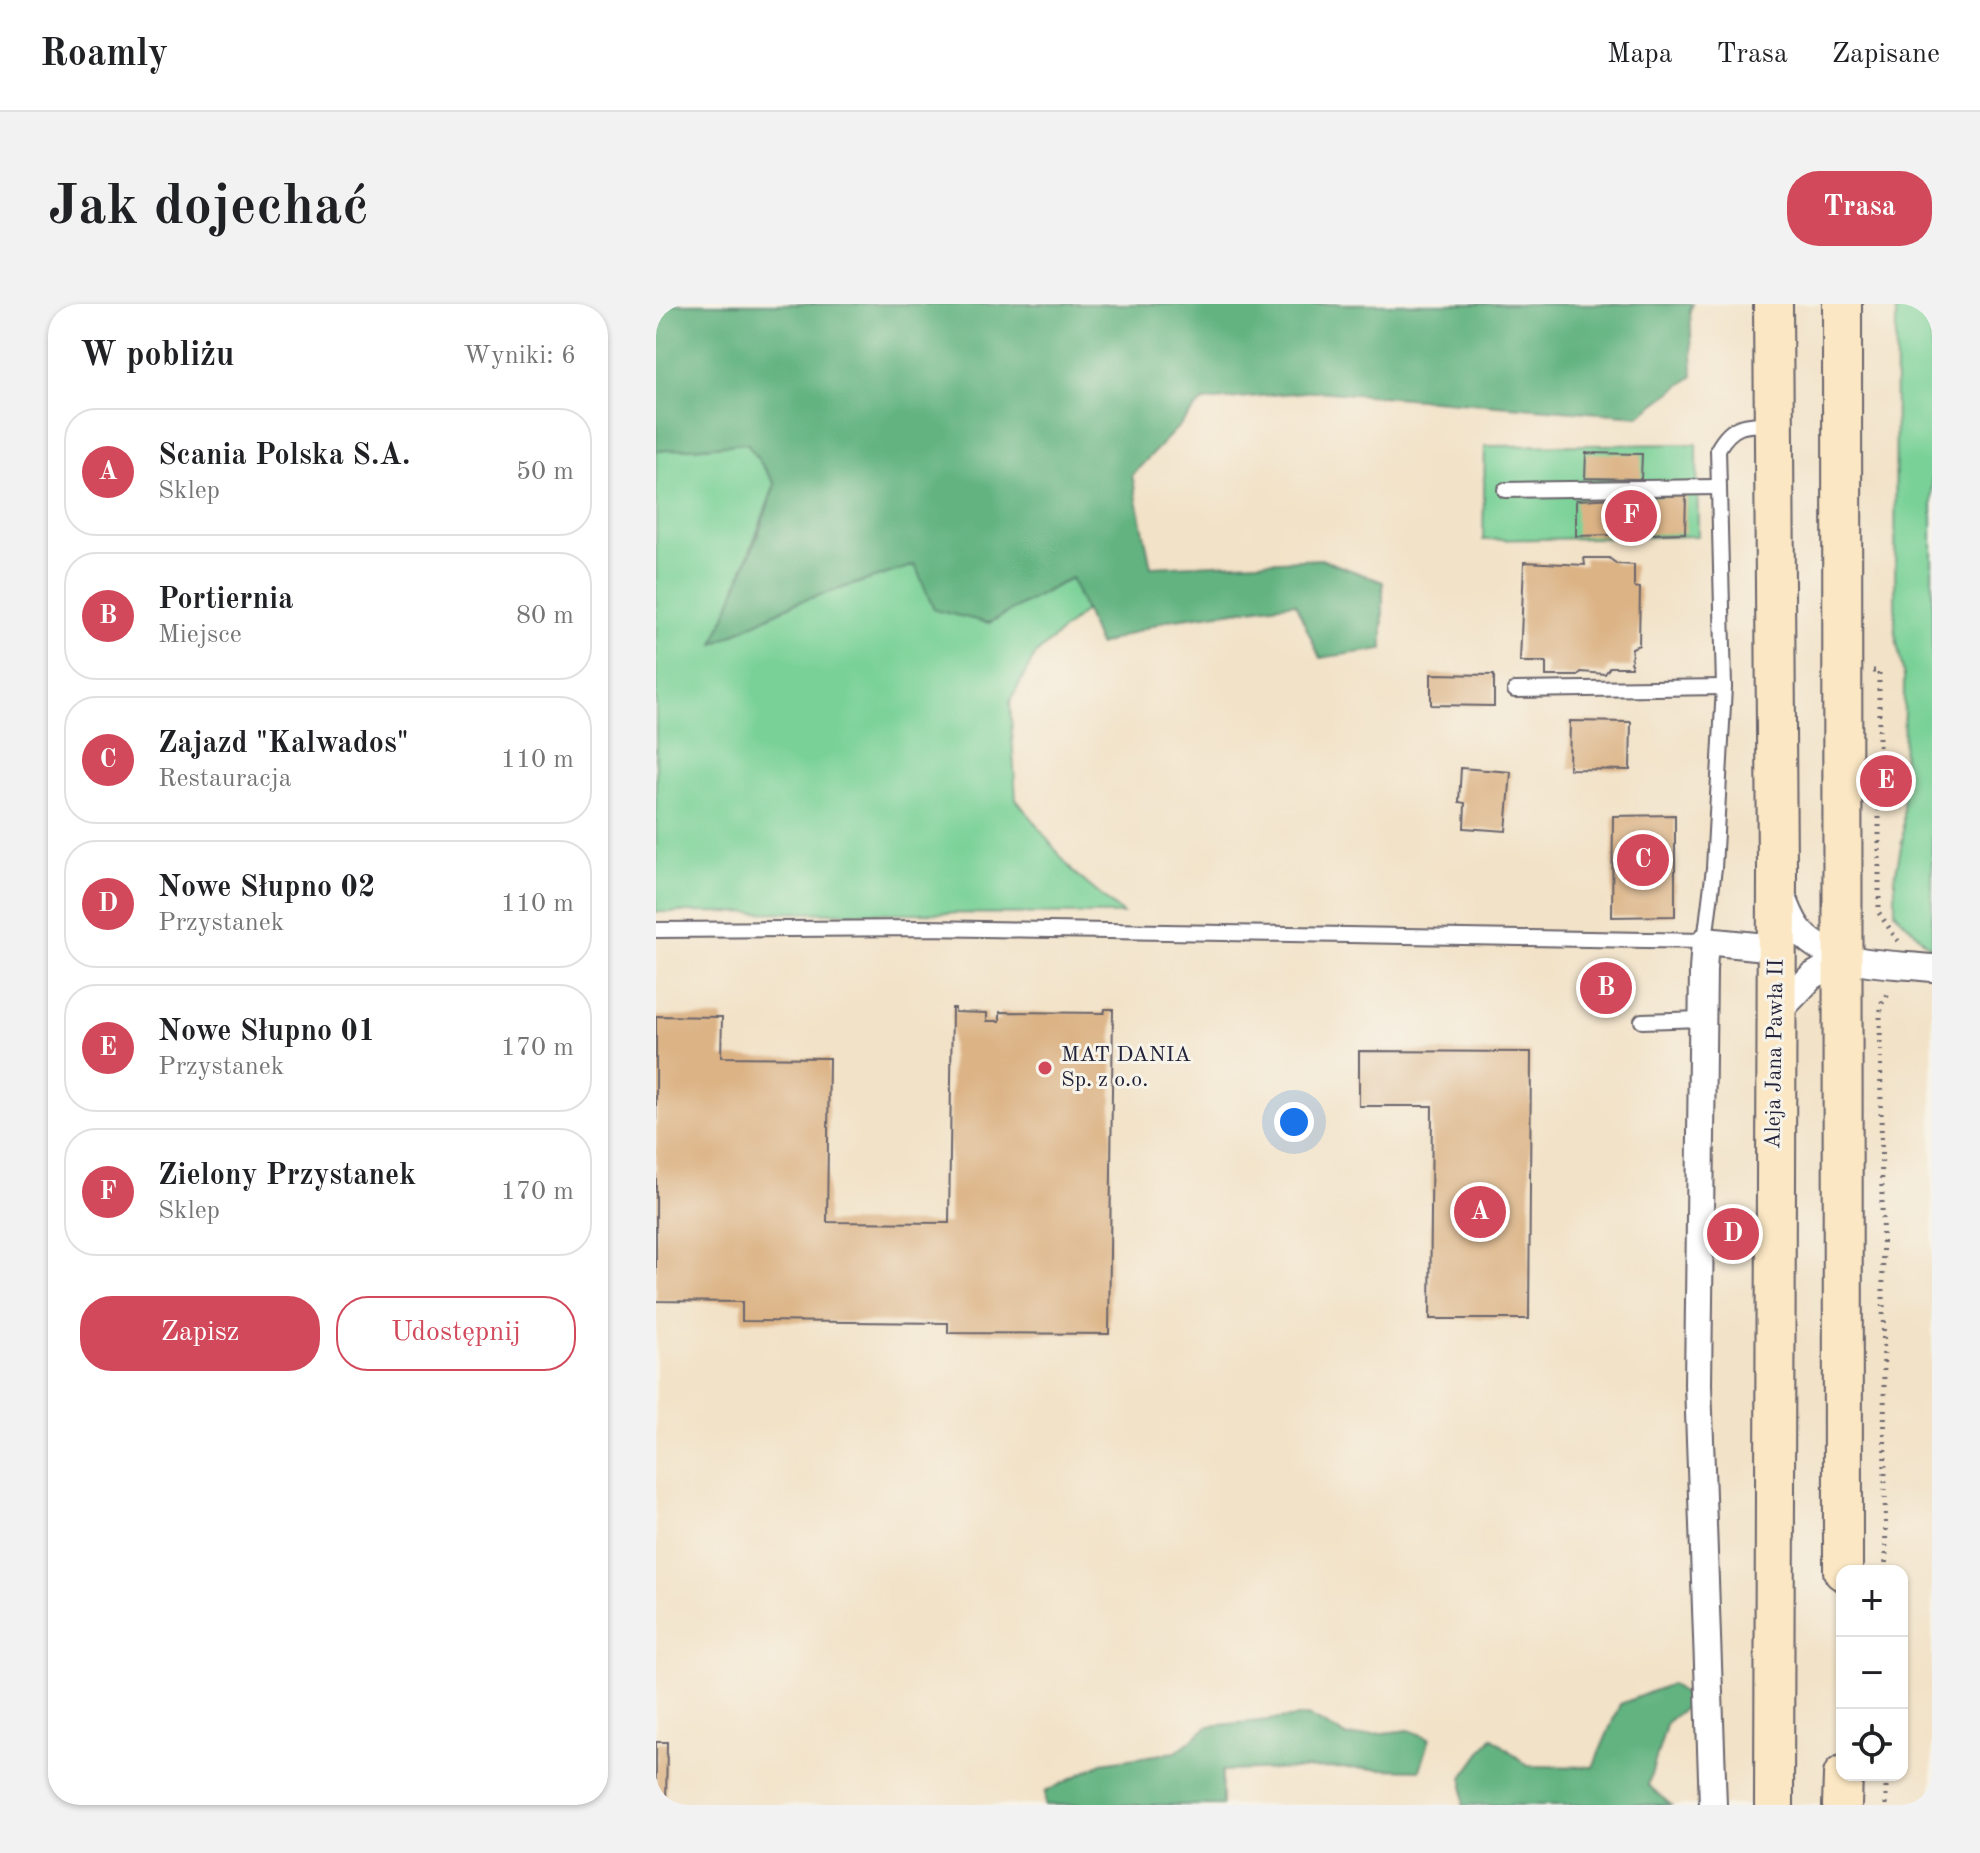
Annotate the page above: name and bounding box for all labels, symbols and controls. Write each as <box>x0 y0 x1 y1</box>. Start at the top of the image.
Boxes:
text: Roamly <box>40 36 168 74</box>
text: Mapa <box>1607 41 1673 69</box>
text: Trasa <box>1717 41 1788 69</box>
text: Zapisane <box>1832 41 1940 69</box>
button: Trasa <box>1787 171 1932 246</box>
text: Jak dojechać <box>48 180 369 236</box>
text: W pobliżu <box>80 339 235 373</box>
text: Wyniki: 6 <box>463 343 576 369</box>
text: Scania Polska S.A. <box>158 441 410 471</box>
text: A <box>98 459 118 485</box>
text: 50 m <box>516 459 574 485</box>
text: Sklep <box>158 478 220 504</box>
pin: F <box>1605 486 1657 546</box>
text: Portiernia <box>158 585 293 615</box>
text: B <box>99 603 117 629</box>
text: 80 m <box>516 603 574 629</box>
text: Miejsce <box>158 622 242 648</box>
text: Zajazd "Kalwados" <box>158 729 409 759</box>
text: C <box>99 747 117 773</box>
text: 110 m <box>501 747 574 773</box>
pin: E <box>1860 751 1912 811</box>
text: Restauracja <box>158 766 292 792</box>
pin: C <box>1617 830 1669 890</box>
text: Nowe Słupno 02 <box>158 873 375 903</box>
text: D <box>98 891 118 917</box>
text: 110 m <box>501 891 574 917</box>
text: Przystanek <box>158 910 284 936</box>
pin: B <box>1580 958 1632 1018</box>
street label: Aleja Jana Pawła II <box>1762 959 1788 1149</box>
text: Nowe Słupno 01 <box>158 1017 375 1047</box>
text: E <box>99 1035 117 1061</box>
text: 170 m <box>501 1035 574 1061</box>
place label: MAT DANIA Sp. z o.o. <box>1061 1044 1191 1091</box>
text: Przystanek <box>158 1054 284 1080</box>
marker: MAT DANIA Sp. z o.o. <box>1036 1059 1054 1077</box>
your location <box>1274 1102 1314 1142</box>
text: Zielony Przystanek <box>158 1161 416 1191</box>
text: F <box>99 1179 117 1205</box>
text: 170 m <box>501 1179 574 1205</box>
pin: A <box>1454 1182 1506 1242</box>
text: Sklep <box>158 1198 220 1224</box>
pin: D <box>1707 1204 1759 1264</box>
button: Zapisz <box>80 1296 320 1371</box>
button: Udostępnij <box>336 1296 576 1371</box>
map controls <box>1836 1565 1908 1781</box>
button: + <box>1836 1565 1908 1637</box>
button: − <box>1836 1637 1908 1709</box>
button: locate <box>1836 1709 1908 1781</box>

